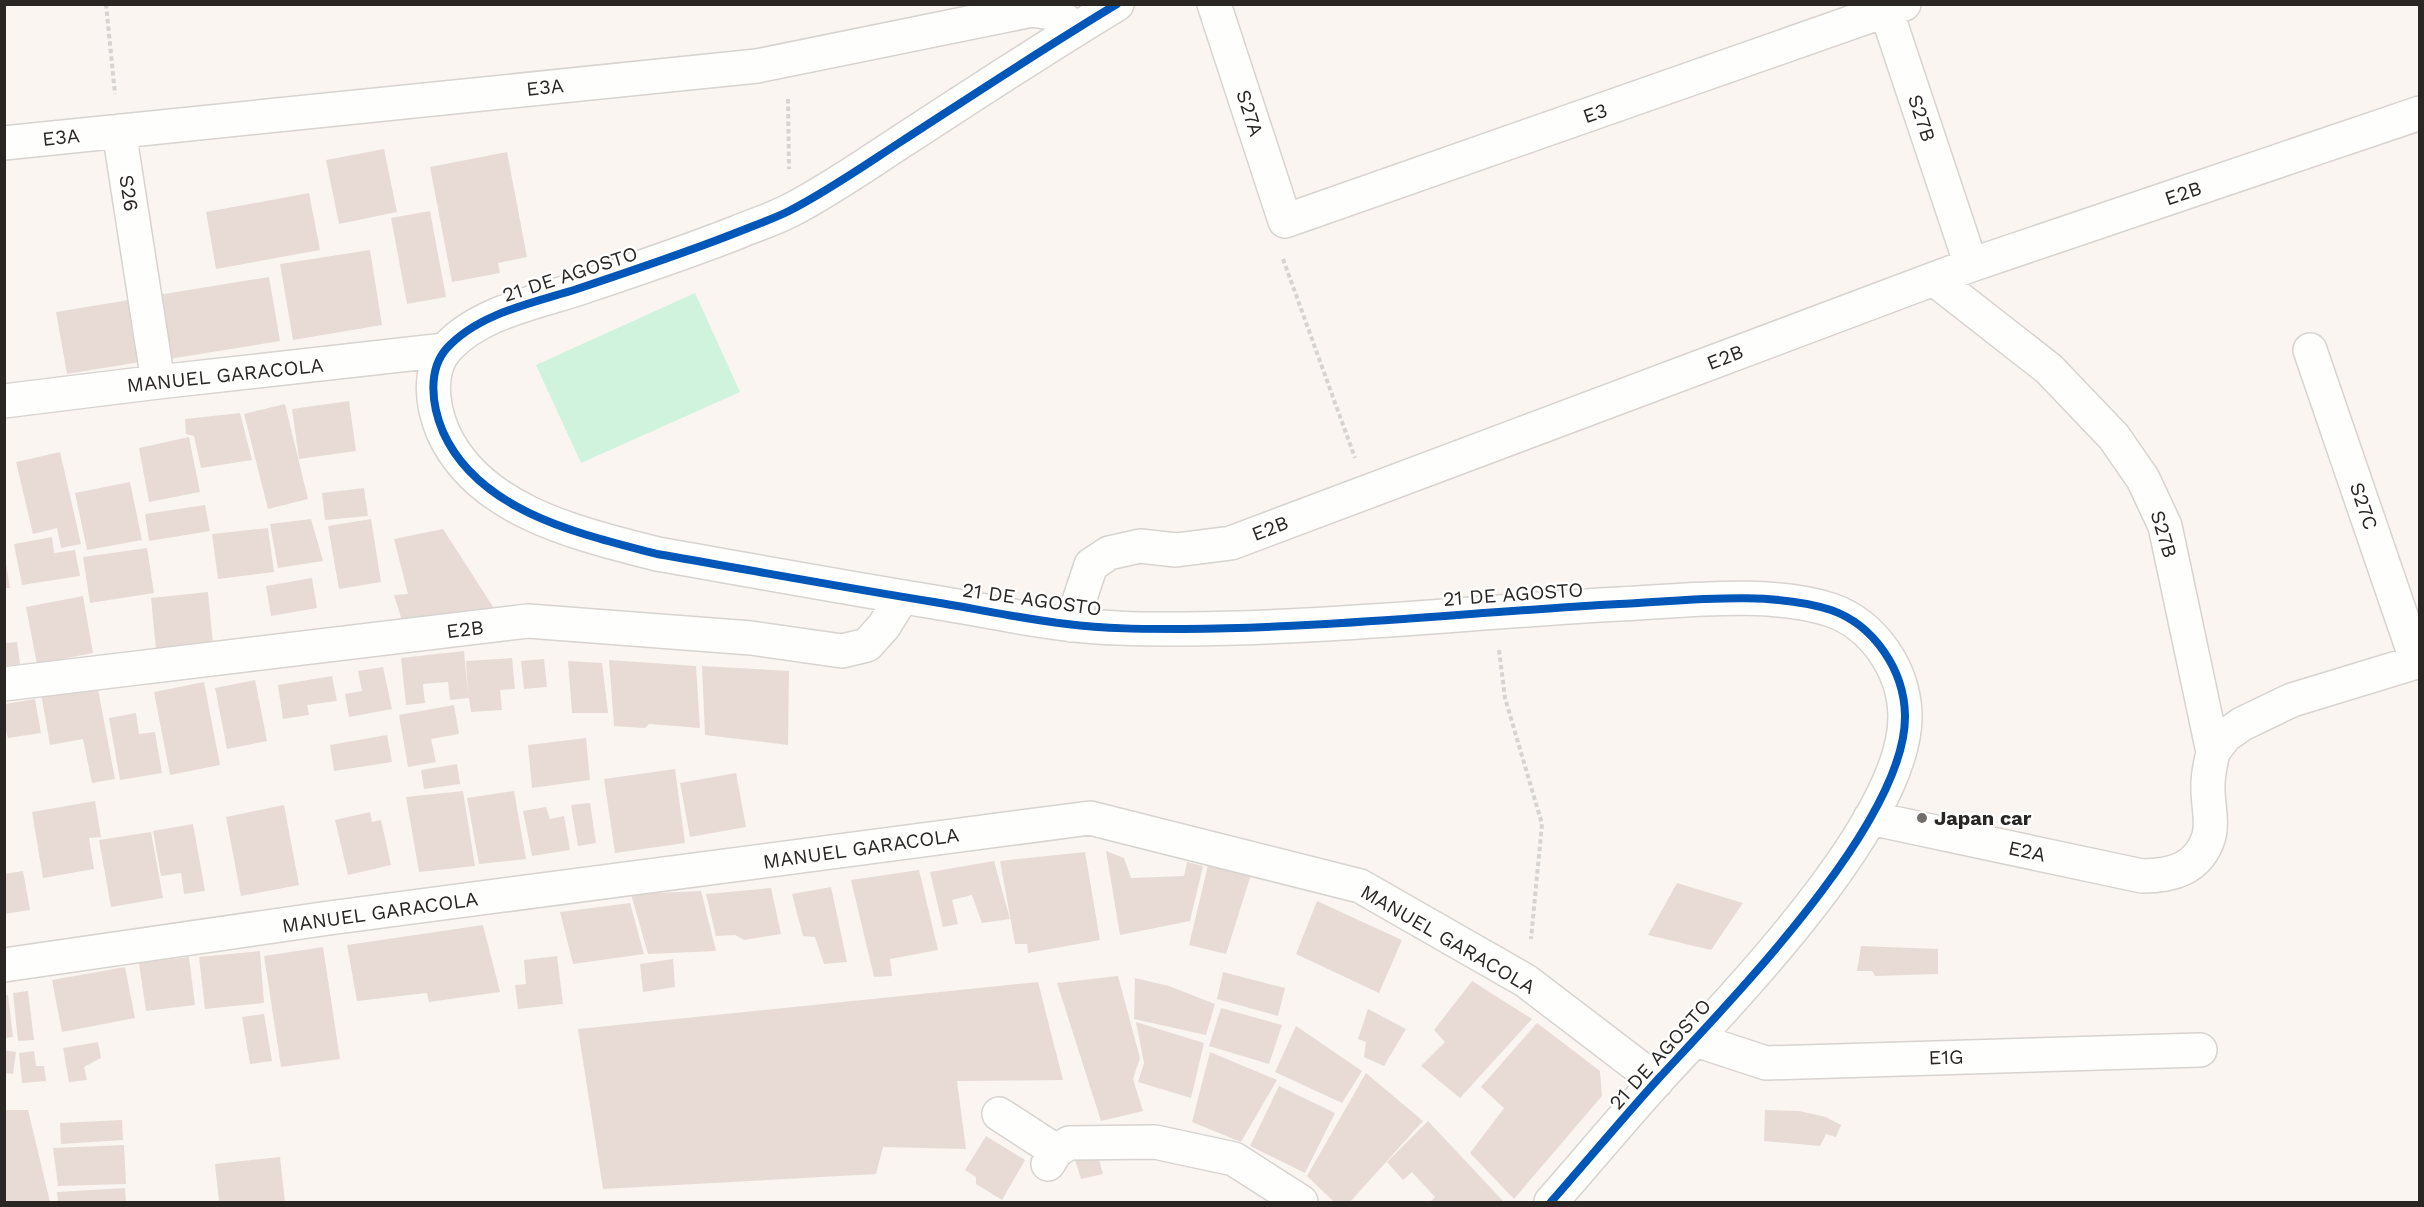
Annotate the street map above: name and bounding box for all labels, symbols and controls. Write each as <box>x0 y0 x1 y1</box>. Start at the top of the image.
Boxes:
street label: E3A <box>525 73 565 101</box>
street label: S27A <box>1231 87 1269 139</box>
street label: S27B <box>1903 91 1941 145</box>
street label: E3 <box>1580 98 1610 128</box>
street label: E3A <box>41 123 81 151</box>
street label: S26 <box>114 173 144 213</box>
street label: E2B <box>2161 176 2205 210</box>
street label: 21 DE AGOSTO <box>499 241 641 307</box>
street label: E2B <box>1703 339 1747 375</box>
street label: MANUEL GARACOLA <box>125 353 325 397</box>
street label: S27C <box>2345 479 2383 533</box>
street label: S27B <box>2145 507 2183 561</box>
street label: E2B <box>1248 510 1292 546</box>
street label: 21 DE AGOSTO <box>961 577 1103 621</box>
street label: 21 DE AGOSTO <box>1442 577 1584 611</box>
street label: E2B <box>445 615 485 643</box>
place label: Japan car <box>1934 806 2032 830</box>
marker: Japan car <box>1915 811 1929 825</box>
street label: MANUEL GARACOLA <box>761 822 961 874</box>
street label: E2A <box>2006 835 2048 867</box>
street label: MANUEL GARACOLA <box>1356 879 1540 999</box>
street label: MANUEL GARACOLA <box>280 886 480 938</box>
street label: 21 DE AGOSTO <box>1604 994 1716 1114</box>
street label: E1G <box>1928 1044 1964 1070</box>

